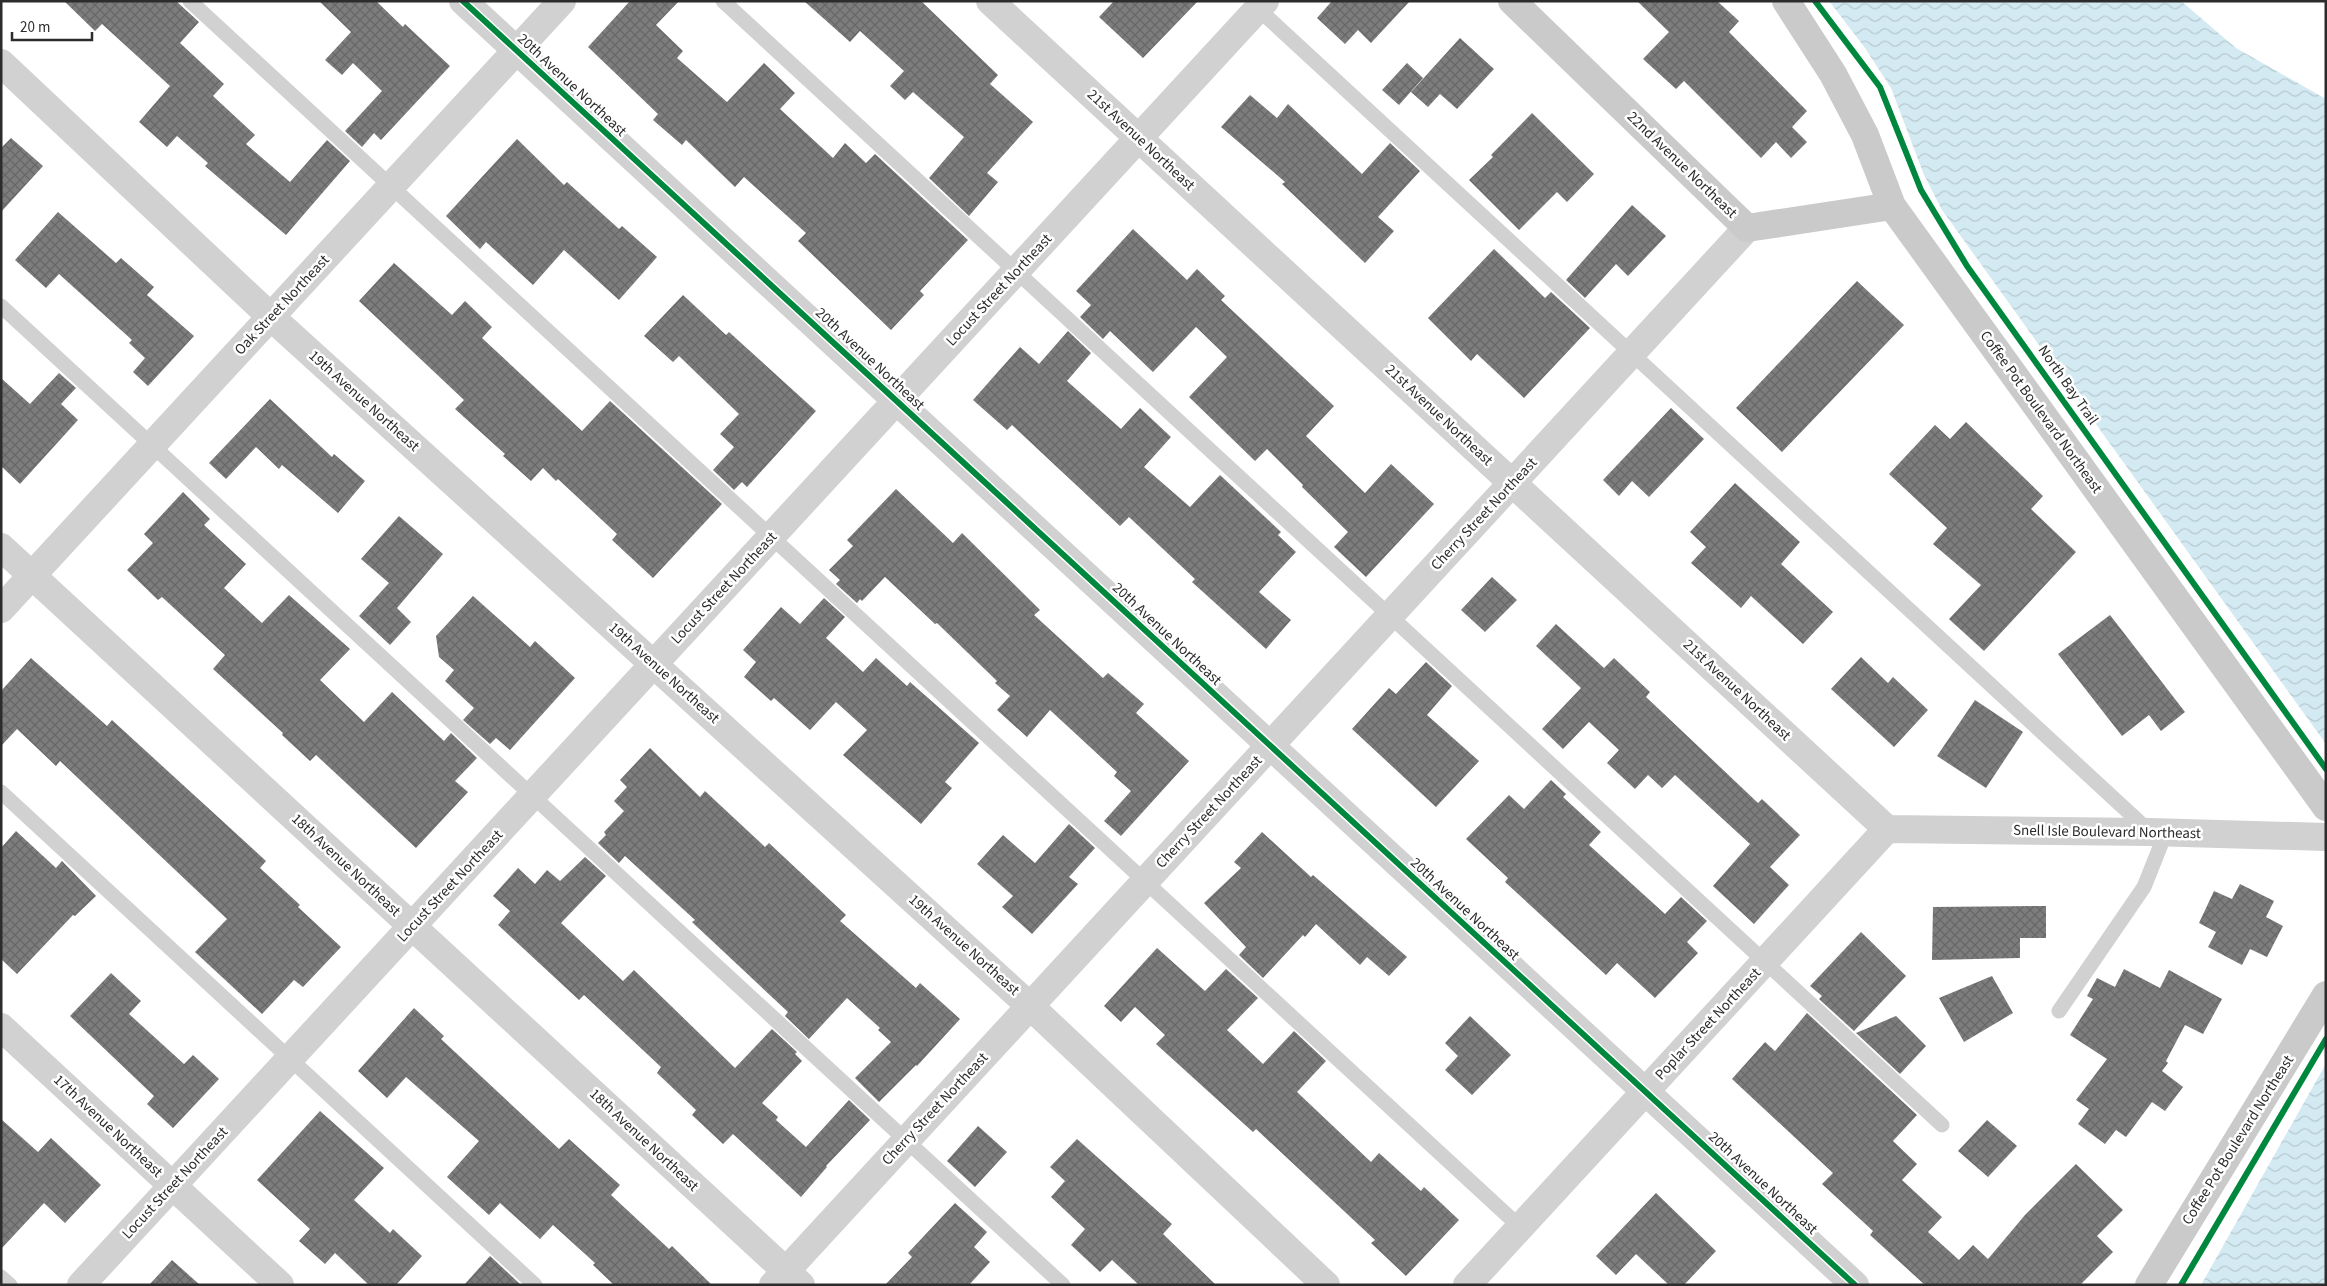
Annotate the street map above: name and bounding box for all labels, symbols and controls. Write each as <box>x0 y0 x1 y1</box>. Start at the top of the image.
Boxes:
scale bar <box>12 10 92 42</box>
text: 20 m <box>20 17 50 38</box>
street label: 20th Avenue Northeast <box>513 29 631 141</box>
street label: 21st Avenue Northeast <box>1083 84 1199 196</box>
street label: 22nd Avenue Northeast <box>1622 107 1742 223</box>
street label: Locust Street Northeast <box>941 229 1057 351</box>
street label: Oak Street Northeast <box>230 250 334 360</box>
street label: 20th Avenue Northeast <box>811 303 929 415</box>
street label: Coffee Pot Boulevard Northeast <box>1975 326 2107 498</box>
street label: North Bay Trail <box>2033 341 2103 429</box>
street label: 19th Avenue Northeast <box>304 346 424 456</box>
street label: 21st Avenue Northeast <box>1381 359 1497 471</box>
street label: Cherry Street Northeast <box>1426 453 1542 575</box>
street label: Locust Street Northeast <box>666 527 782 649</box>
street label: 20th Avenue Northeast <box>1108 578 1226 690</box>
street label: 19th Avenue Northeast <box>604 618 724 728</box>
street label: 21st Avenue Northeast <box>1679 634 1795 746</box>
street label: Cherry Street Northeast <box>1151 751 1267 873</box>
street label: 18th Avenue Northeast <box>287 809 405 921</box>
street label: Snell Isle Boulevard Northeast <box>2013 820 2201 844</box>
street label: Locust Street Northeast <box>392 825 508 947</box>
street label: 20th Avenue Northeast <box>1406 853 1524 965</box>
street label: 19th Avenue Northeast <box>904 890 1024 1000</box>
street label: Poplar Street Northeast <box>1650 963 1766 1085</box>
street label: Cherry Street Northeast <box>877 1048 993 1170</box>
street label: Coffee Pot Boulevard Northeast <box>2177 1051 2299 1229</box>
street label: 17th Avenue Northeast <box>49 1070 167 1182</box>
street label: 18th Avenue Northeast <box>585 1084 703 1196</box>
street label: Locust Street Northeast <box>117 1122 233 1244</box>
street label: 20th Avenue Northeast <box>1704 1127 1822 1239</box>

